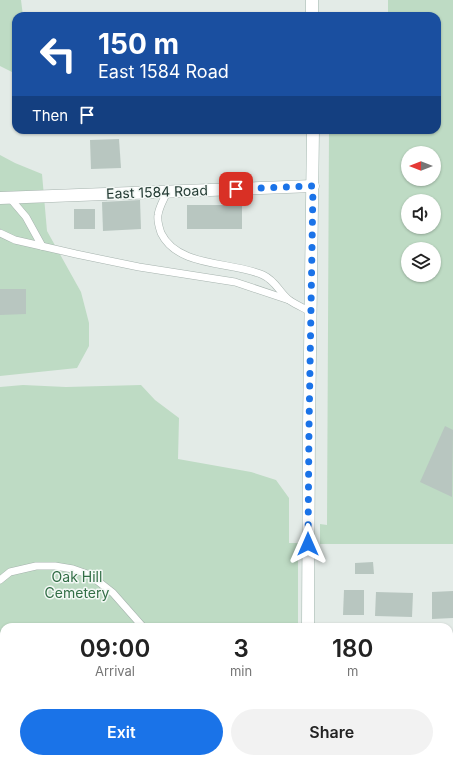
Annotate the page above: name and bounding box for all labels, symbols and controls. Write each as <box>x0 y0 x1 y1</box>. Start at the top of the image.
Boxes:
text: 150 m <box>98 27 179 61</box>
icon: left <box>32 28 84 80</box>
text: East 1584 Road <box>98 61 229 82</box>
icon: arrive <box>76 104 98 126</box>
text: Then <box>32 106 68 125</box>
north arrow <box>401 146 441 186</box>
map controls <box>401 146 441 282</box>
pin <box>219 172 253 206</box>
icon: arrive <box>225 178 247 200</box>
street label: East 1584 Road <box>106 181 208 202</box>
button: sound <box>401 194 441 234</box>
button: layers <box>401 242 441 282</box>
position arrow <box>287 523 329 565</box>
park label: Oak Hill Cemetery <box>45 568 110 601</box>
text: 09:00 <box>80 634 150 663</box>
text: 3 <box>233 634 249 663</box>
text: 180 <box>332 634 373 663</box>
text: Arrival <box>95 663 135 679</box>
text: min <box>230 663 252 679</box>
text: m <box>347 663 358 679</box>
button: Exit <box>20 709 223 755</box>
button: Share <box>231 709 433 755</box>

